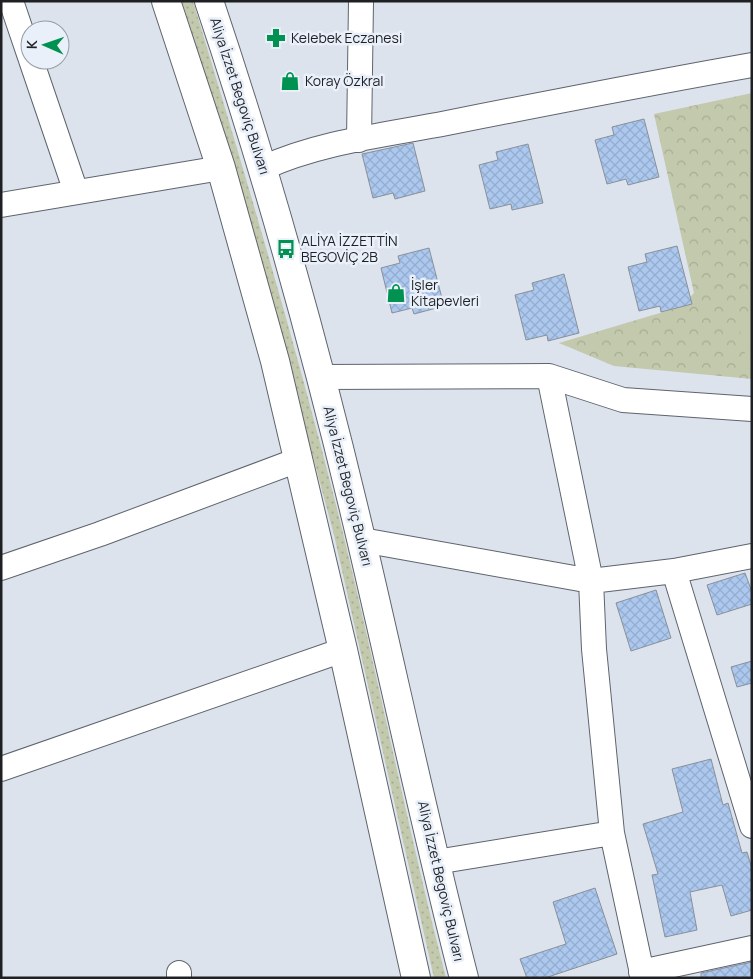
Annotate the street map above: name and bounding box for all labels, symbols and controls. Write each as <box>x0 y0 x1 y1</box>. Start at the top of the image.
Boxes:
street label: Aliya İzzet Begoviç Bulvarı <box>206 15 275 177</box>
north arrow <box>20 20 70 70</box>
pharmacy icon: Kelebek Eczanesi <box>265 27 287 49</box>
place label: Kelebek Eczanesi <box>291 28 402 47</box>
text: K <box>22 39 41 49</box>
shop icon: Koray Özkral <box>279 70 301 92</box>
place label: Koray Özkral <box>305 71 384 90</box>
place label: ALİYA İZZETTİN BEGOVİÇ 2B <box>301 231 398 266</box>
bus stop icon: ALİYA İZZETTİN BEGOVİÇ 2B <box>275 238 297 260</box>
place label: İşler Kitapevleri <box>411 275 479 310</box>
shop icon: İşler Kitapevleri <box>385 282 407 304</box>
street label: Aliya İzzet Begoviç Bulvarı <box>319 404 378 568</box>
street label: Aliya İzzet Begoviç Bulvarı <box>414 799 469 963</box>

